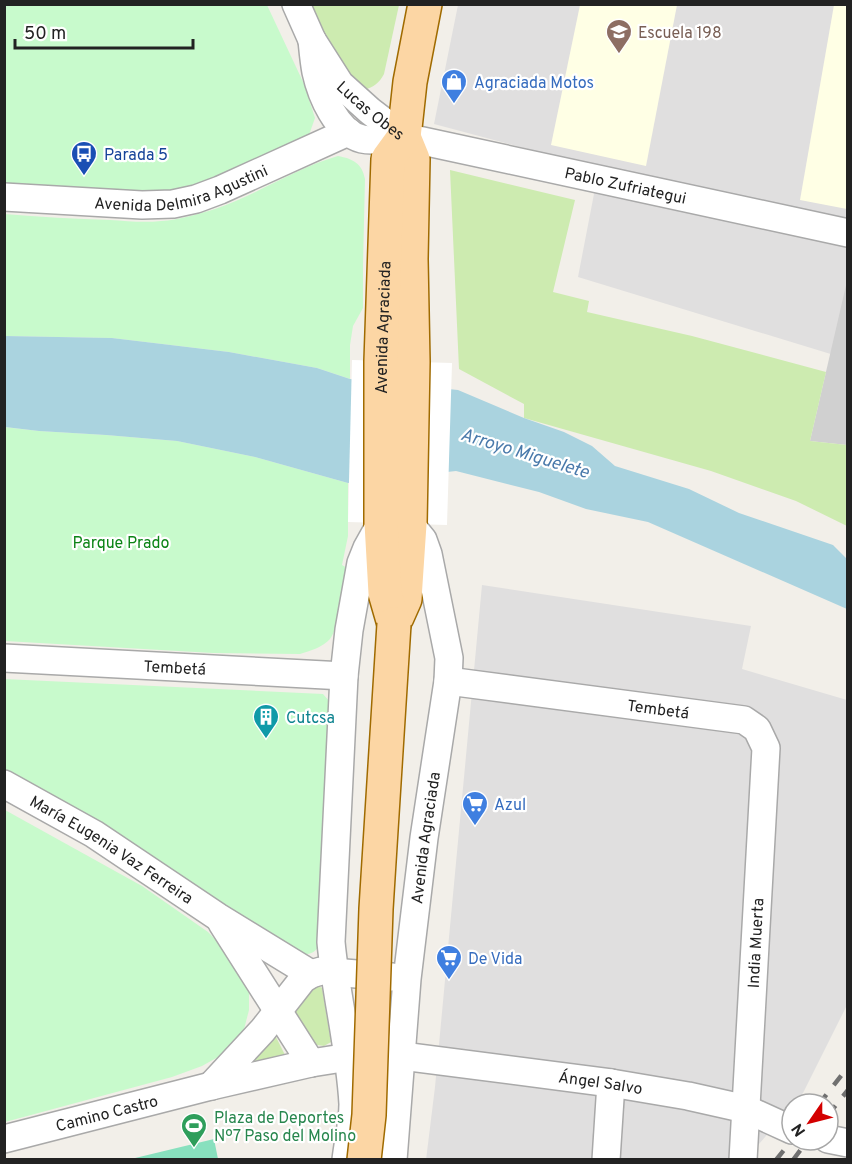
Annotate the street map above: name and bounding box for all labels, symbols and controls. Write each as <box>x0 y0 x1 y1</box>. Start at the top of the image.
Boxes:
scale bar <box>15 12 194 50</box>
school or university icon: Escuela 198 <box>604 17 634 55</box>
text: 50 m <box>24 23 66 46</box>
place label: Escuela 198 <box>638 24 722 44</box>
shop icon: Agraciada Motos <box>439 67 469 105</box>
place label: Agraciada Motos <box>474 74 594 94</box>
street label: Lucas Obes <box>331 78 408 146</box>
bus stop icon: Parada 5 <box>69 139 99 177</box>
place label: Parada 5 <box>104 146 168 166</box>
street label: Avenida Delmira Agustini <box>94 162 271 217</box>
street label: Pablo Zufriategui <box>562 164 688 210</box>
street label: Avenida Agraciada <box>373 261 396 394</box>
water label: Arroyo Miguelete <box>458 424 592 485</box>
park label: Parque Prado <box>72 534 170 554</box>
street label: Tembetá <box>143 657 206 681</box>
street label: Tembetá <box>626 697 690 725</box>
building icon: Cutcsa <box>251 702 281 740</box>
place label: Cutcsa <box>286 709 335 729</box>
street label: Avenida Agraciada <box>408 771 446 905</box>
supermarket icon: Azul <box>460 789 490 827</box>
street label: María Eugenia Vaz Ferreira <box>25 792 196 909</box>
place label: Azul <box>494 796 526 816</box>
street label: India Muerta <box>745 897 769 989</box>
supermarket icon: De Vida <box>434 943 464 981</box>
place label: De Vida <box>468 950 522 970</box>
street label: Ángel Salvo <box>557 1066 644 1100</box>
street label: Camino Castro <box>54 1092 161 1137</box>
north arrow <box>780 1092 840 1152</box>
place label: Plaza de Deportes Nº7 Paso del Molino <box>214 1109 356 1147</box>
sports icon: Plaza de Deportes Nº7 Paso del Molino <box>179 1111 209 1149</box>
text: N <box>788 1119 811 1140</box>

